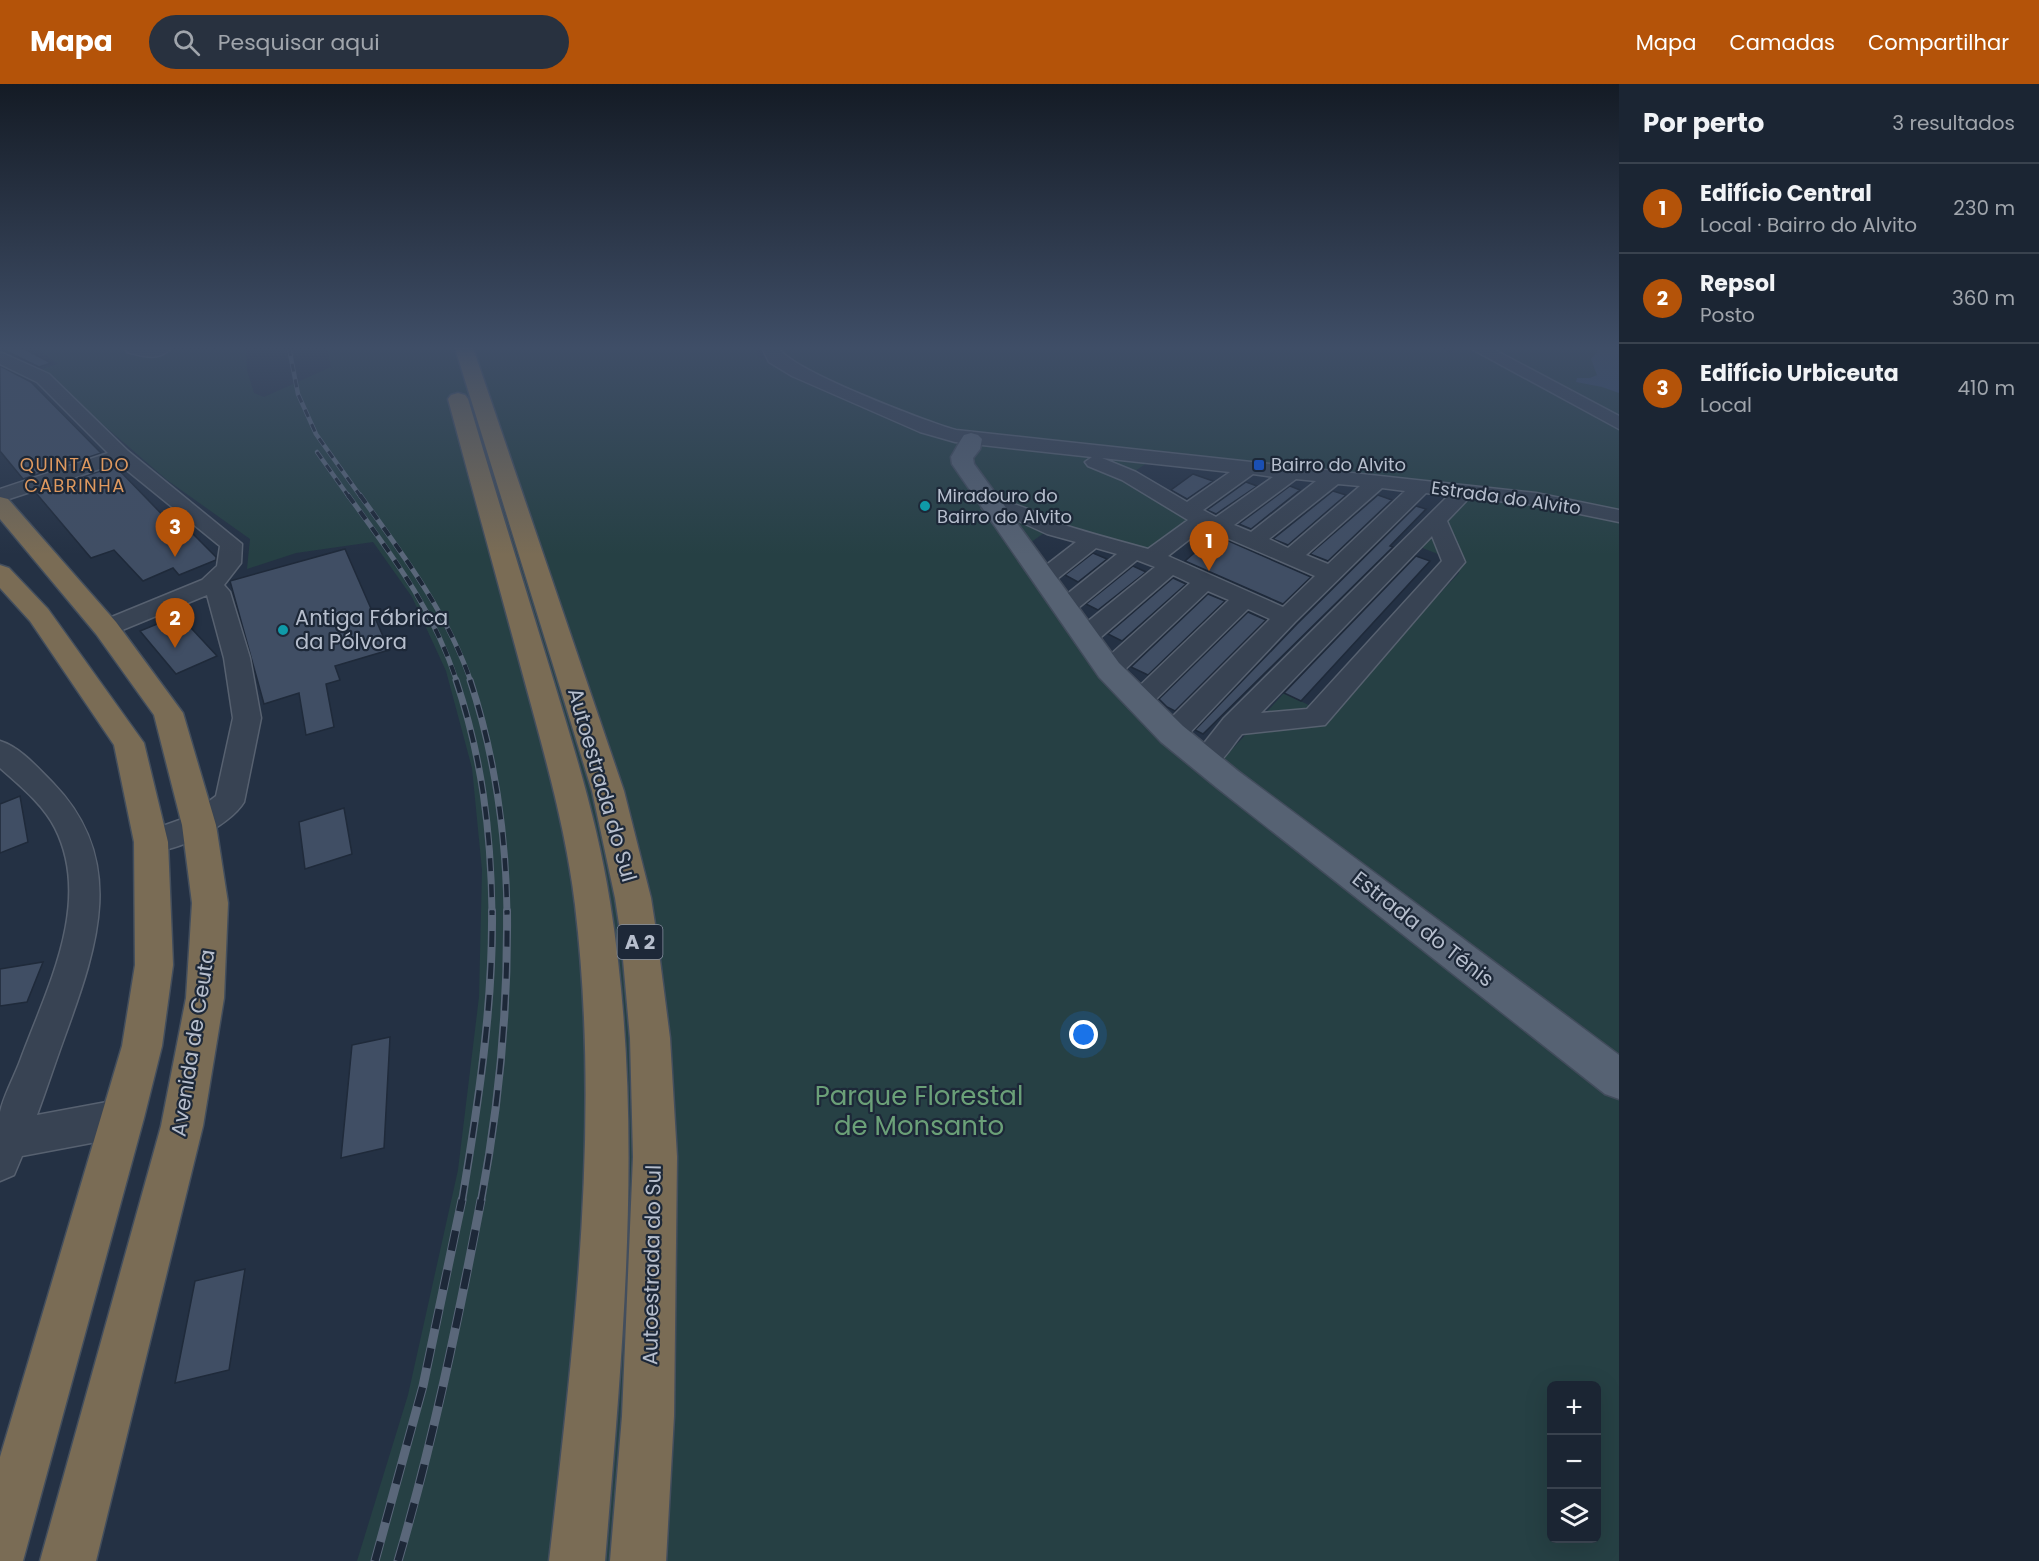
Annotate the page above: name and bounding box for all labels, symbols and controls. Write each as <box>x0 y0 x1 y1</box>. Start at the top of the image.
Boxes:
search box <box>149 15 569 69</box>
text: Mapa <box>30 22 113 61</box>
icon: search <box>170 26 203 59</box>
text: Pesquisar aqui <box>218 27 380 58</box>
text: Mapa <box>1636 28 1696 57</box>
text: Camadas <box>1729 28 1835 57</box>
text: Compartilhar <box>1868 28 2009 57</box>
text: Por perto <box>1643 105 1764 141</box>
text: 3 resultados <box>1892 109 2015 137</box>
text: Edifício Central <box>1700 178 1872 209</box>
text: 1 <box>1659 194 1666 222</box>
text: 230 m <box>1953 194 2015 222</box>
text: Local · Bairro do Alvito <box>1700 211 1917 239</box>
text: Repsol <box>1700 268 1776 299</box>
text: 2 <box>1657 284 1668 312</box>
text: 360 m <box>1952 284 2015 312</box>
text: Posto <box>1700 301 1755 329</box>
text: Edifício Urbiceuta <box>1700 358 1899 389</box>
text: 3 <box>1656 374 1669 402</box>
text: 410 m <box>1958 374 2015 402</box>
text: Local <box>1700 391 1752 419</box>
district label: QUINTA DO CABRINHA <box>20 452 130 498</box>
place label: Bairro do Alvito <box>1271 452 1406 477</box>
marker: Bairro do Alvito <box>1252 458 1266 472</box>
street label: Estrada do Alvito <box>1430 475 1583 520</box>
place label: Miradouro do Bairro do Alvito <box>937 483 1072 529</box>
marker: Miradouro do Bairro do Alvito <box>918 499 932 513</box>
pin: 3 <box>156 508 195 557</box>
pin: 1 <box>1190 522 1228 571</box>
pin: 2 <box>156 598 195 648</box>
place label: Antiga Fábrica da Pólvora <box>295 603 448 656</box>
marker: Antiga Fábrica da Pólvora <box>276 623 290 637</box>
street label: Autoestrada do Sul <box>561 684 644 885</box>
street label: Estrada do Ténis <box>1346 864 1500 993</box>
road number: A 2 <box>618 925 662 959</box>
street label: Avenida de Ceuta <box>163 947 222 1138</box>
your location <box>1069 1020 1098 1049</box>
park label: Parque Florestal de Monsanto <box>815 1078 1023 1144</box>
street label: Autoestrada do Sul <box>635 1164 668 1365</box>
map controls <box>1547 1381 1601 1543</box>
button: + <box>1547 1381 1601 1435</box>
button: − <box>1547 1435 1601 1489</box>
button: layers <box>1547 1489 1601 1543</box>

